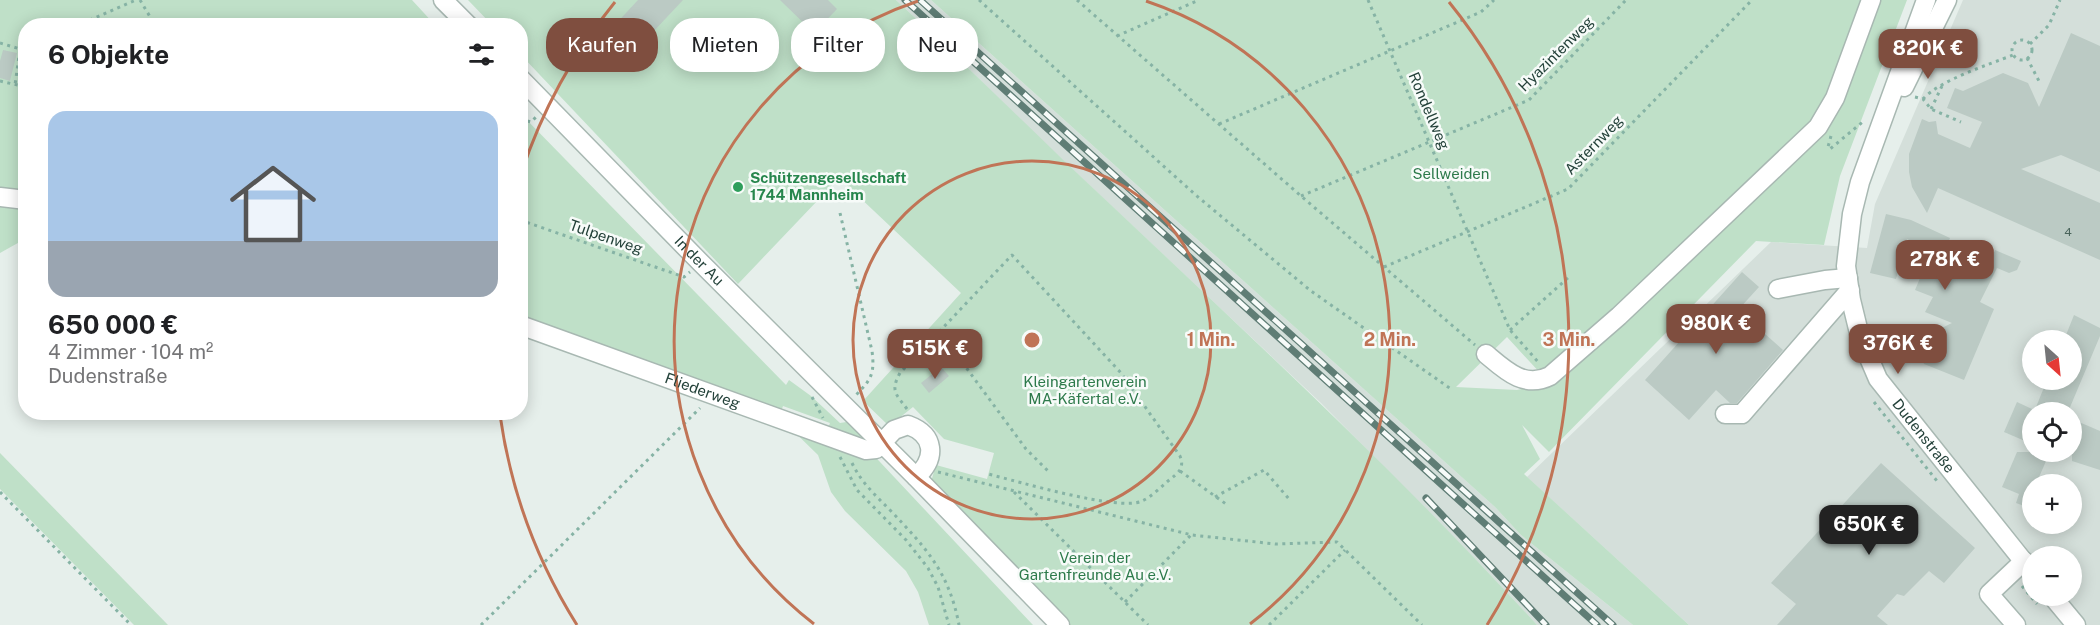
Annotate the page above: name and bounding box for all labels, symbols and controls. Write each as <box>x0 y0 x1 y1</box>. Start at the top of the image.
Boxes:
street label: Hyazintenweg <box>1515 13 1597 95</box>
chip: Kaufen <box>546 18 658 72</box>
chip: Mieten <box>670 18 779 72</box>
chip: Filter <box>791 18 885 72</box>
chip: Neu <box>897 18 978 72</box>
pin: 820K € <box>1879 29 1977 80</box>
text: 820K € <box>1893 36 1963 60</box>
icon: filters <box>465 38 498 71</box>
text: 6 Objekte <box>48 39 169 70</box>
street label: Rondellweg <box>1406 70 1453 152</box>
street label: Asternweg <box>1561 112 1626 178</box>
icon: home <box>219 150 327 258</box>
park label: Sellweiden <box>1413 165 1489 182</box>
place label: Schützengesellschaft 1744 Mannheim <box>750 169 907 203</box>
marker: Schützengesellschaft 1744 Mannheim <box>731 180 745 194</box>
street label: Tulpenweg <box>567 216 645 257</box>
house number: 4 <box>2064 225 2072 239</box>
street label: In der Au <box>671 232 728 289</box>
pin: 278K € <box>1896 240 1994 291</box>
text: 278K € <box>1910 247 1980 271</box>
pin: 980K € <box>1667 304 1765 355</box>
text: 650 000 € <box>48 309 178 340</box>
text: 980K € <box>1680 311 1752 335</box>
pin: 376K € <box>1849 324 1947 375</box>
pin: 515K € <box>886 329 984 380</box>
text: 1 Min. <box>1187 329 1235 350</box>
text: 2 Min. <box>1364 329 1416 350</box>
text: 3 Min. <box>1543 329 1595 350</box>
centre of rings <box>1022 330 1042 350</box>
north arrow <box>2022 330 2082 390</box>
map controls <box>2022 330 2082 606</box>
text: 376K € <box>1863 331 1933 355</box>
text: 515K € <box>901 336 969 360</box>
text: 4 Zimmer · 104 m² <box>48 340 213 364</box>
text: Dudenstraße <box>48 364 168 388</box>
street label: Fliederweg <box>663 369 742 412</box>
park label: Kleingartenverein MA-Käfertal e.V. <box>1023 373 1147 407</box>
street label: Dudenstraße <box>1889 395 1958 476</box>
button: locate <box>2022 402 2082 462</box>
button: + <box>2022 474 2082 534</box>
pin: 650K € <box>1820 505 1918 556</box>
text: 650K € <box>1833 512 1905 536</box>
button: − <box>2022 546 2082 606</box>
park label: Verein der Gartenfreunde Au e.V. <box>1019 549 1171 583</box>

